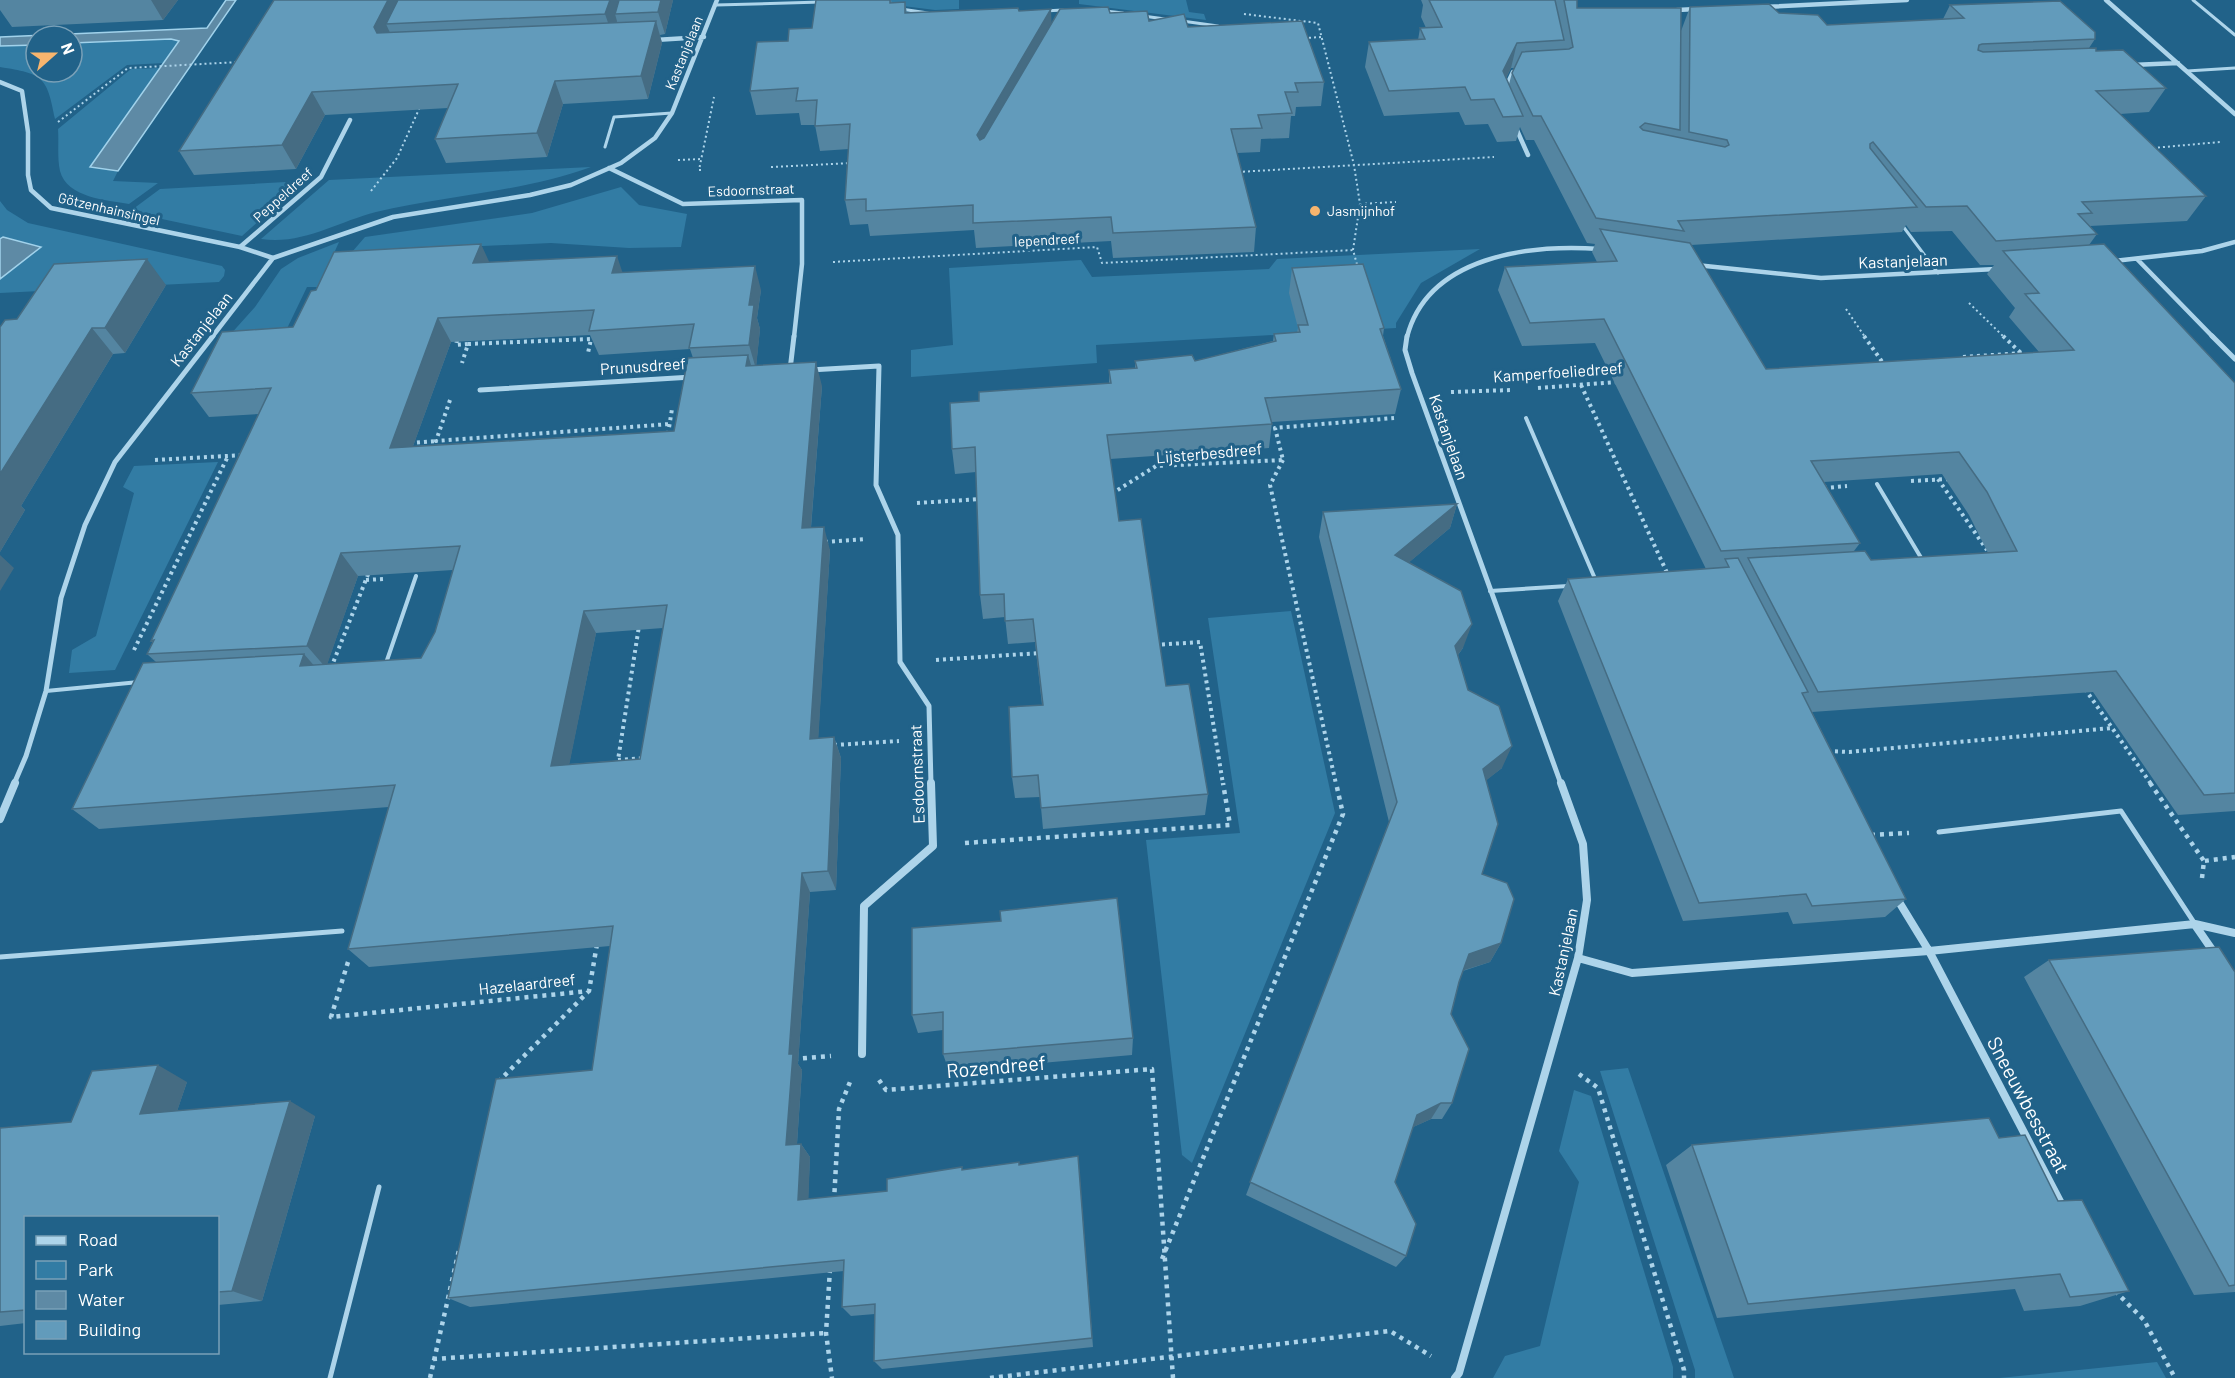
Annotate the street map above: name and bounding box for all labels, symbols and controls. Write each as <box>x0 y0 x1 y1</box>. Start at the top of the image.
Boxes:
street label: Kastanjelaan <box>661 13 706 92</box>
north arrow <box>24 24 84 84</box>
text: N <box>58 40 79 57</box>
street label: Peppeldreef <box>249 164 316 226</box>
street label: Esdoornstraat <box>707 179 795 200</box>
street label: Götzenhainsingel <box>56 189 162 229</box>
place label: Jasmijnhof <box>1327 202 1395 219</box>
marker: Jasmijnhof <box>1308 204 1322 218</box>
street label: Iependreef <box>1014 229 1080 250</box>
street label: Kastanjelaan <box>1858 249 1948 272</box>
street label: Kastanjelaan <box>166 288 236 370</box>
street label: Prunusdreef <box>599 353 687 378</box>
street label: Kamperfoeliedreef <box>1492 357 1624 386</box>
street label: Kastanjelaan <box>1426 391 1473 482</box>
street label: Lijsterbesdreef <box>1155 438 1263 467</box>
street label: Esdoornstraat <box>905 724 928 824</box>
street label: Kastanjelaan <box>1544 906 1581 998</box>
street label: Hazelaardreef <box>478 969 577 998</box>
street label: Sneeuwbesstraat <box>1983 1032 2075 1177</box>
street label: Rozendreef <box>945 1050 1047 1082</box>
legend <box>24 1216 219 1354</box>
text: Road <box>78 1228 118 1250</box>
text: Park <box>78 1258 113 1280</box>
text: Water <box>78 1288 125 1310</box>
text: Building <box>78 1318 141 1340</box>

